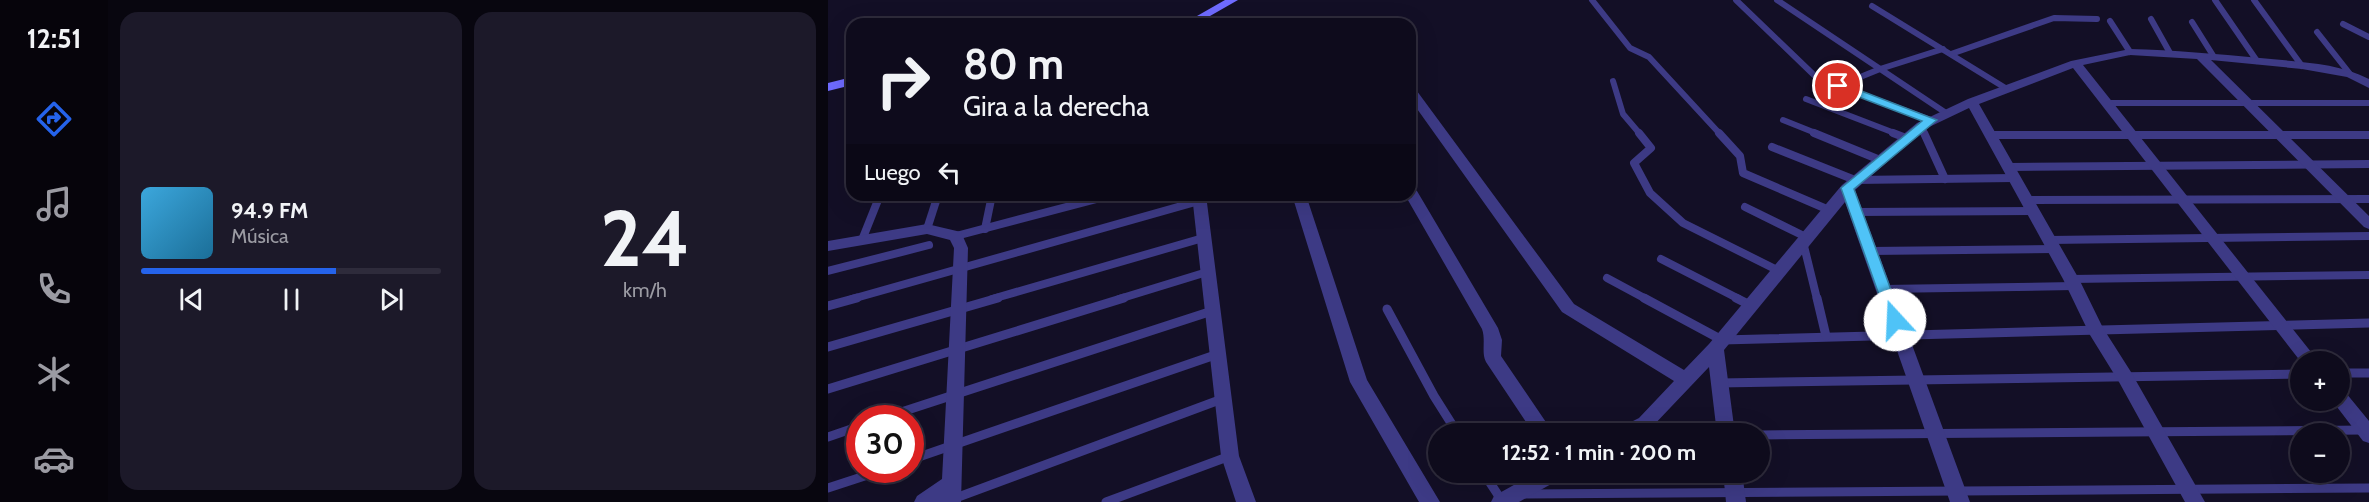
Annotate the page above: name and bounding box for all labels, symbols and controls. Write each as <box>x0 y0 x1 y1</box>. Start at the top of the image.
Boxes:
text: 12:51 <box>27 22 81 55</box>
text: 80 m <box>963 38 1064 90</box>
icon: right <box>864 42 942 120</box>
pin <box>1812 60 1863 111</box>
icon: arrive <box>1821 69 1854 102</box>
text: Gira a la derecha <box>963 90 1149 123</box>
icon: directions <box>33 98 75 140</box>
icon: left <box>933 156 966 189</box>
text: Luego <box>864 159 921 186</box>
icon: music <box>33 183 75 225</box>
text: 24 <box>600 191 690 286</box>
text: 94.9 FM <box>231 197 308 224</box>
text: Música <box>231 224 289 248</box>
icon: phone <box>33 268 75 310</box>
text: km/h <box>623 278 667 302</box>
icon: previous <box>175 283 208 316</box>
icon: pause <box>275 283 308 316</box>
icon: next <box>375 283 408 316</box>
position arrow <box>1863 288 1927 352</box>
map controls <box>2290 351 2350 483</box>
button: + <box>2290 351 2350 411</box>
icon: climate <box>33 353 75 395</box>
speed limit sign: 30 <box>846 405 924 483</box>
button: − <box>2290 423 2350 483</box>
icon: car <box>33 438 75 480</box>
text: 12:52 · 1 min · 200 m <box>1502 439 1696 466</box>

